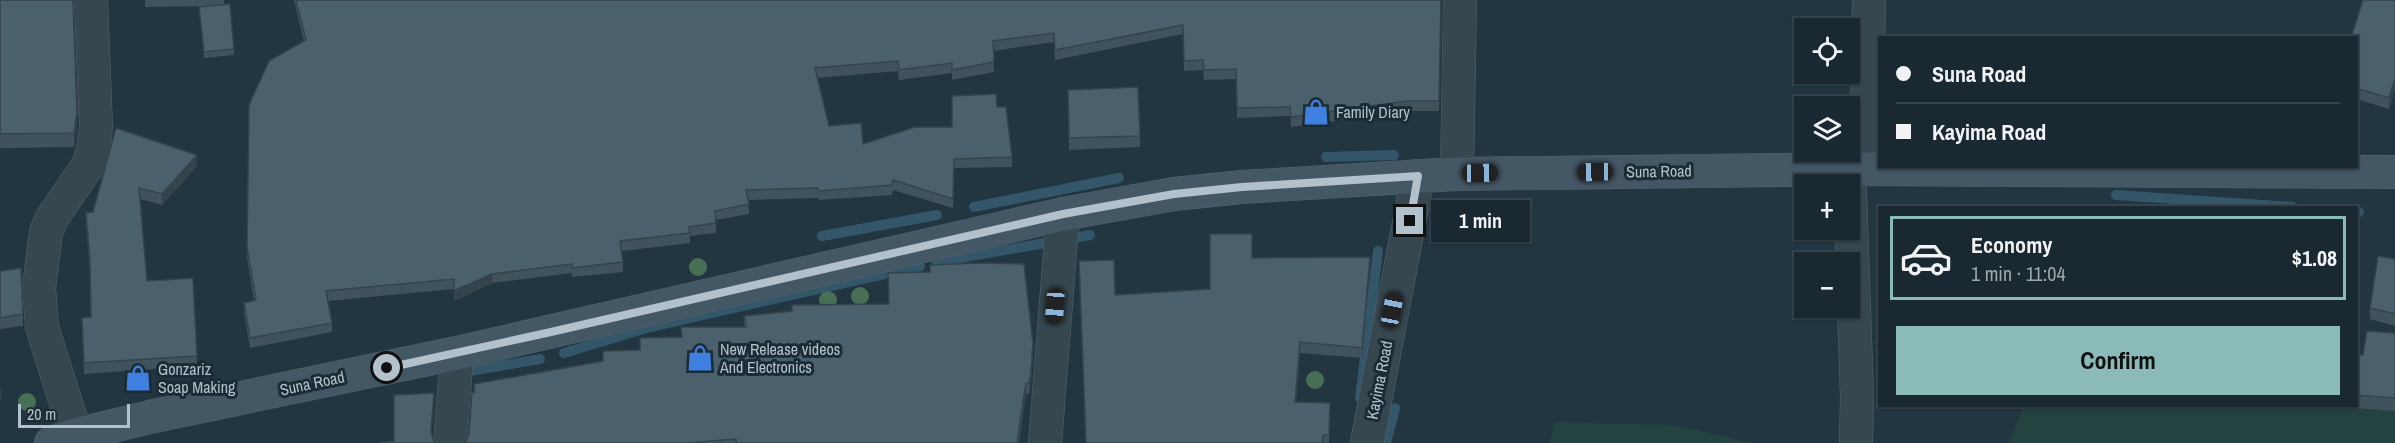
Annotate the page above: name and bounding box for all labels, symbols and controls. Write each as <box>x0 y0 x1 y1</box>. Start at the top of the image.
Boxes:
map controls <box>1794 18 1860 318</box>
button: locate <box>1794 18 1860 84</box>
text: Suna Road <box>1932 59 2026 89</box>
button: layers <box>1794 96 1860 162</box>
shop icon: Family Diary <box>1301 97 1331 127</box>
place label: Family Diary <box>1336 101 1410 123</box>
text: Kayima Road <box>1932 117 2046 147</box>
street label: Suna Road <box>1626 159 1692 183</box>
car <box>1577 163 1613 181</box>
car <box>1462 164 1498 182</box>
button: + <box>1794 174 1860 240</box>
callout: 1 min <box>1431 200 1530 242</box>
route end <box>1396 207 1423 234</box>
text: 1 min <box>1459 207 1502 234</box>
text: Economy <box>1971 230 2052 260</box>
icon: car <box>1899 231 1953 285</box>
text: $1.08 <box>2292 243 2337 273</box>
button: − <box>1794 252 1860 318</box>
text: 1 min · 11:04 <box>1971 260 2066 287</box>
car <box>1045 287 1065 325</box>
car <box>1380 291 1404 329</box>
button: Confirm <box>1896 326 2340 395</box>
place label: New Release videos And Electronics <box>719 338 840 378</box>
street label: Kayima Road <box>1361 339 1397 421</box>
shop icon: New Release videos And Electronics <box>685 343 715 373</box>
route start <box>373 354 400 381</box>
place label: Gonzariz Soap Making <box>158 358 236 398</box>
shop icon: Gonzariz Soap Making <box>123 363 153 393</box>
street label: Suna Road <box>278 365 346 401</box>
scale bar <box>18 401 130 428</box>
text: 20 m <box>27 403 56 425</box>

